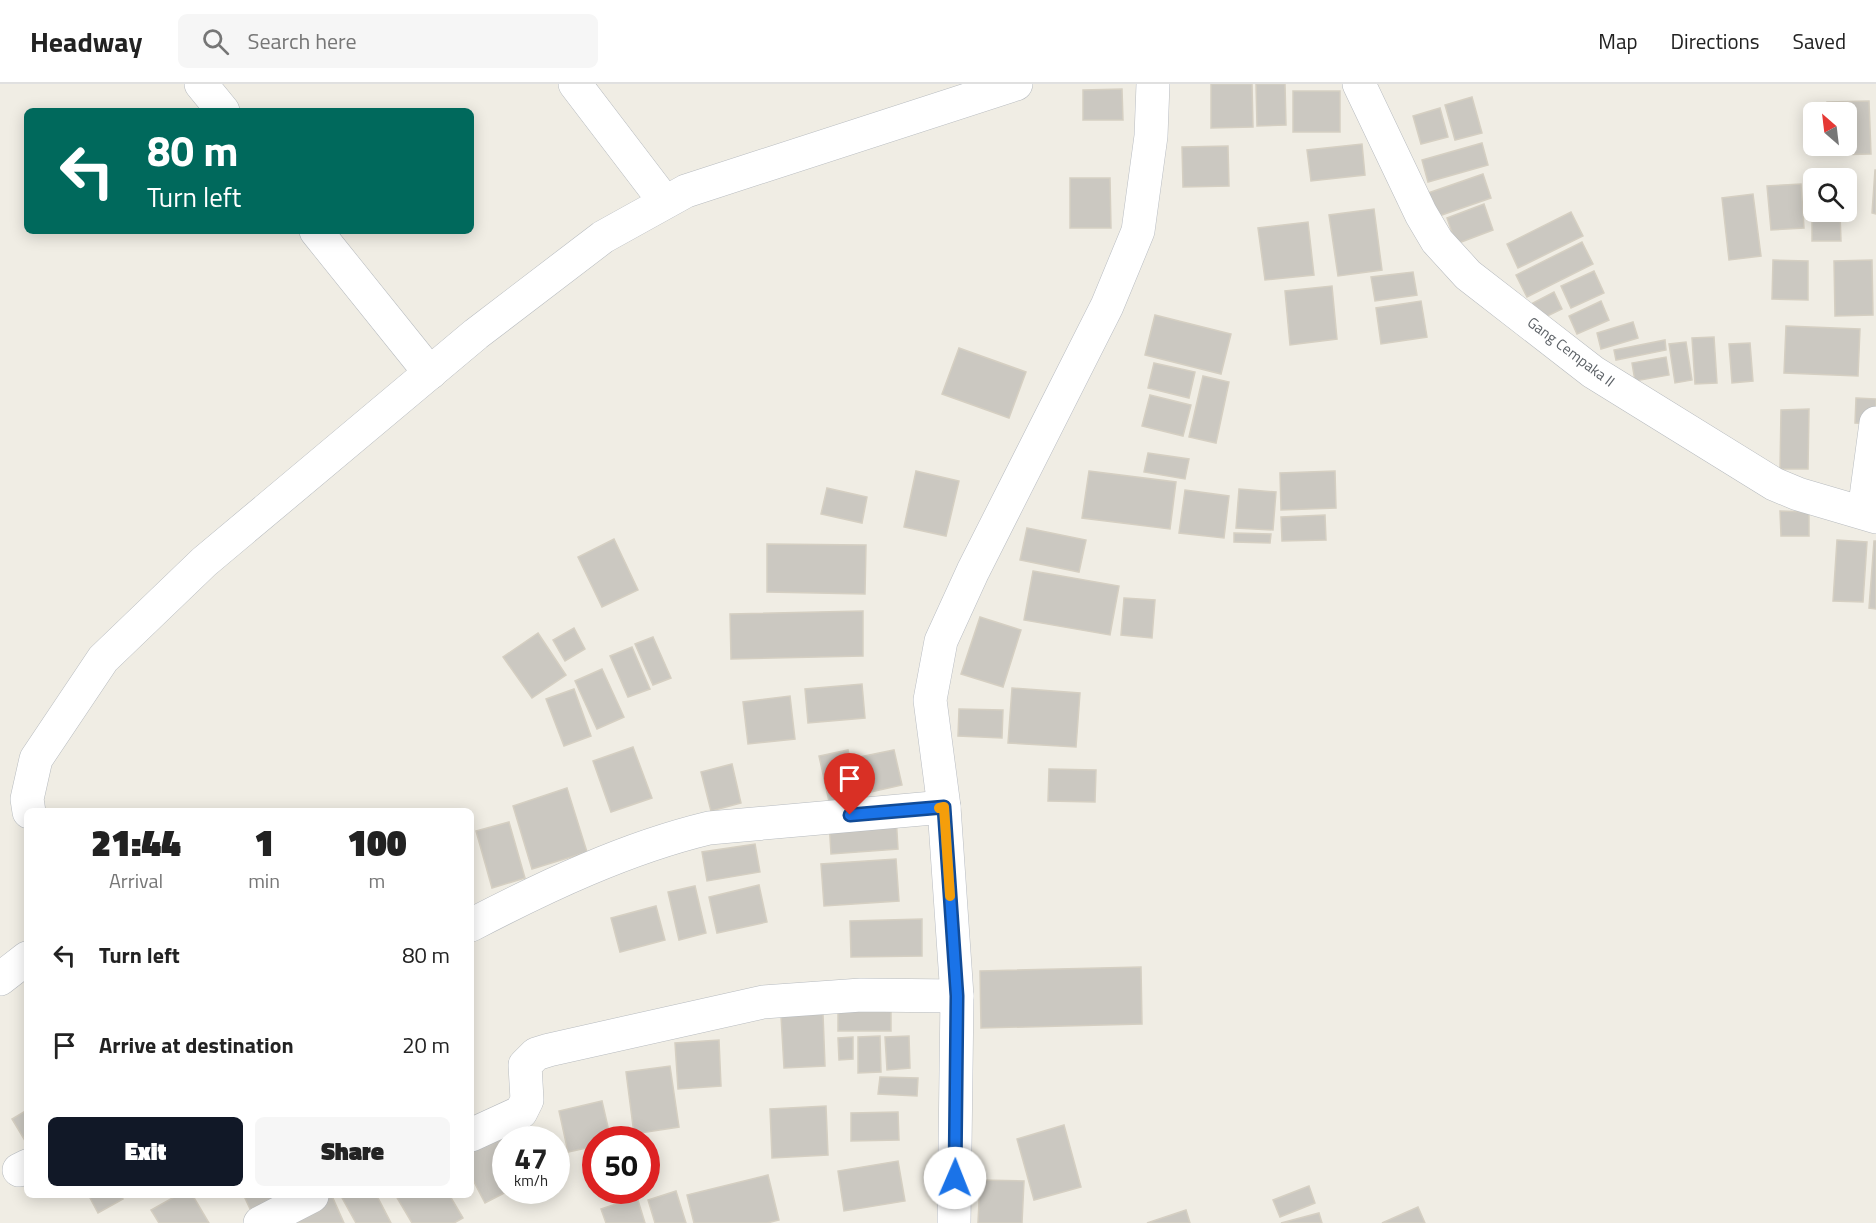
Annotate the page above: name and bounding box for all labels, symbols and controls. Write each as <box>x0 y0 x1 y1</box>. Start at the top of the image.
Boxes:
search box <box>178 14 598 68</box>
text: Headway <box>30 20 142 63</box>
text: Search here <box>247 24 357 58</box>
icon: search <box>199 25 232 58</box>
text: Map <box>1598 25 1638 57</box>
text: Directions <box>1671 25 1760 57</box>
text: Saved <box>1793 25 1846 57</box>
north arrow <box>1803 102 1857 156</box>
map controls <box>1803 102 1857 222</box>
text: 80 m <box>147 118 239 182</box>
icon: left <box>48 132 126 210</box>
button: search <box>1803 168 1857 222</box>
text: Turn left <box>147 176 241 217</box>
street label: Gang Cempaka II <box>1523 311 1620 392</box>
pin <box>824 753 875 815</box>
icon: arrive <box>833 762 866 795</box>
text: 21:44 <box>91 815 181 870</box>
text: 1 <box>254 815 274 870</box>
text: 100 <box>347 815 407 870</box>
text: Arrival <box>109 865 163 896</box>
text: min <box>248 865 280 896</box>
text: m <box>369 865 385 896</box>
text: Turn left <box>99 938 180 972</box>
text: 80 m <box>402 938 450 972</box>
icon: left <box>48 939 81 972</box>
text: Arrive at destination <box>99 1028 294 1062</box>
text: 20 m <box>402 1028 450 1062</box>
icon: arrive <box>48 1029 81 1062</box>
button: Exit <box>48 1117 243 1186</box>
button: Share <box>255 1117 450 1186</box>
speed limit sign: 50 <box>582 1126 660 1204</box>
text: 47 <box>514 1135 548 1181</box>
position arrow <box>923 1146 987 1210</box>
text: km/h <box>514 1169 548 1192</box>

